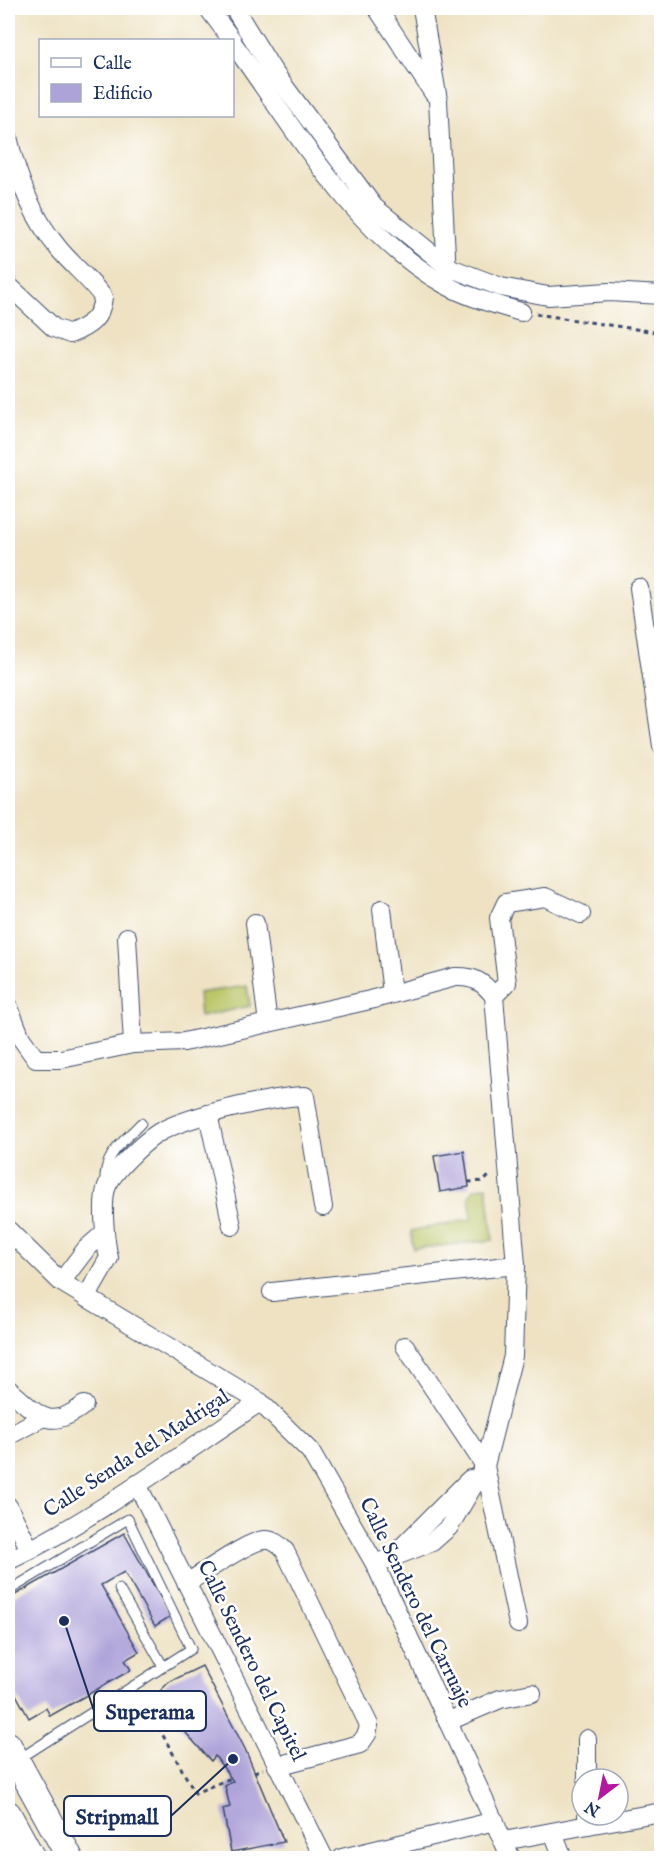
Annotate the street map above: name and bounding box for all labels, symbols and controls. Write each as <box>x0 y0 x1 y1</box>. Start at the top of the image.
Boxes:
legend <box>39 39 234 117</box>
text: Calle <box>93 53 132 76</box>
text: Edificio <box>93 83 153 106</box>
street label: Calle Senda del Madrigal <box>39 1383 236 1524</box>
street label: Calle Sendero del Carruaje <box>352 1493 478 1713</box>
street label: Calle Sendero del Capitel <box>191 1556 312 1766</box>
callout: Superama <box>94 1691 206 1731</box>
text: Superama <box>106 1699 195 1727</box>
north arrow <box>570 1767 630 1827</box>
callout: Stripmall <box>64 1796 171 1836</box>
text: N <box>582 1796 605 1821</box>
text: Stripmall <box>75 1804 160 1832</box>

